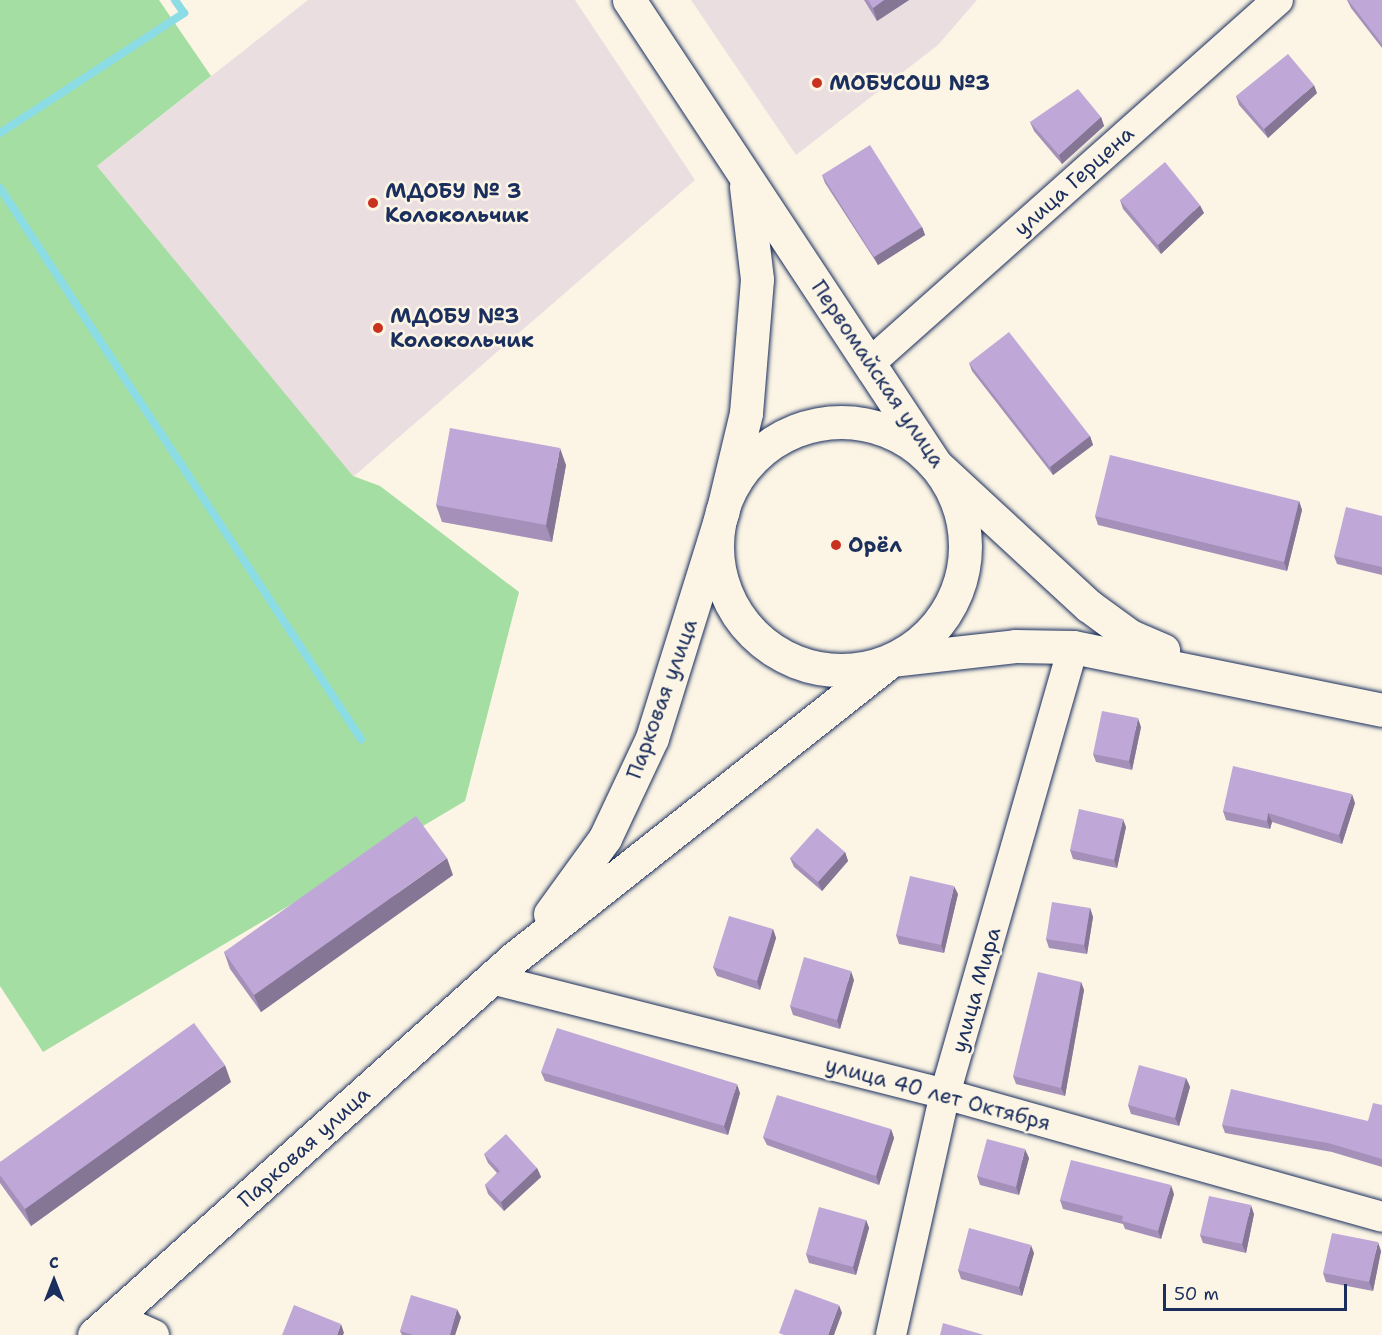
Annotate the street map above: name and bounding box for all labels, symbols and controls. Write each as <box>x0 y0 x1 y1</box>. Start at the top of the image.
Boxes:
place label: МОБУСОШ №3 <box>829 70 990 96</box>
marker: МОБУСОШ №3 <box>810 76 824 90</box>
street label: улица Герцена <box>1009 121 1139 241</box>
place label: МДОБУ № 3 Колокольчик <box>385 178 529 228</box>
marker: МДОБУ № 3 Колокольчик <box>366 196 380 210</box>
street label: Первомайская улица <box>806 276 950 472</box>
place label: МДОБУ №3 Колокольчик <box>390 303 534 353</box>
marker: МДОБУ №3 Колокольчик <box>371 321 385 335</box>
place label: Орёл <box>848 532 902 558</box>
marker: Орёл <box>829 538 843 552</box>
street label: Парковая улица <box>621 616 703 782</box>
street label: улица Мира <box>946 924 1006 1056</box>
street label: улица 40 лет Октября <box>823 1052 1053 1136</box>
street label: Парковая улица <box>233 1081 375 1213</box>
north arrow <box>24 1251 84 1311</box>
text: С <box>49 1252 59 1273</box>
scale bar <box>1166 1272 1350 1310</box>
text: 50 m <box>1174 1282 1219 1306</box>

